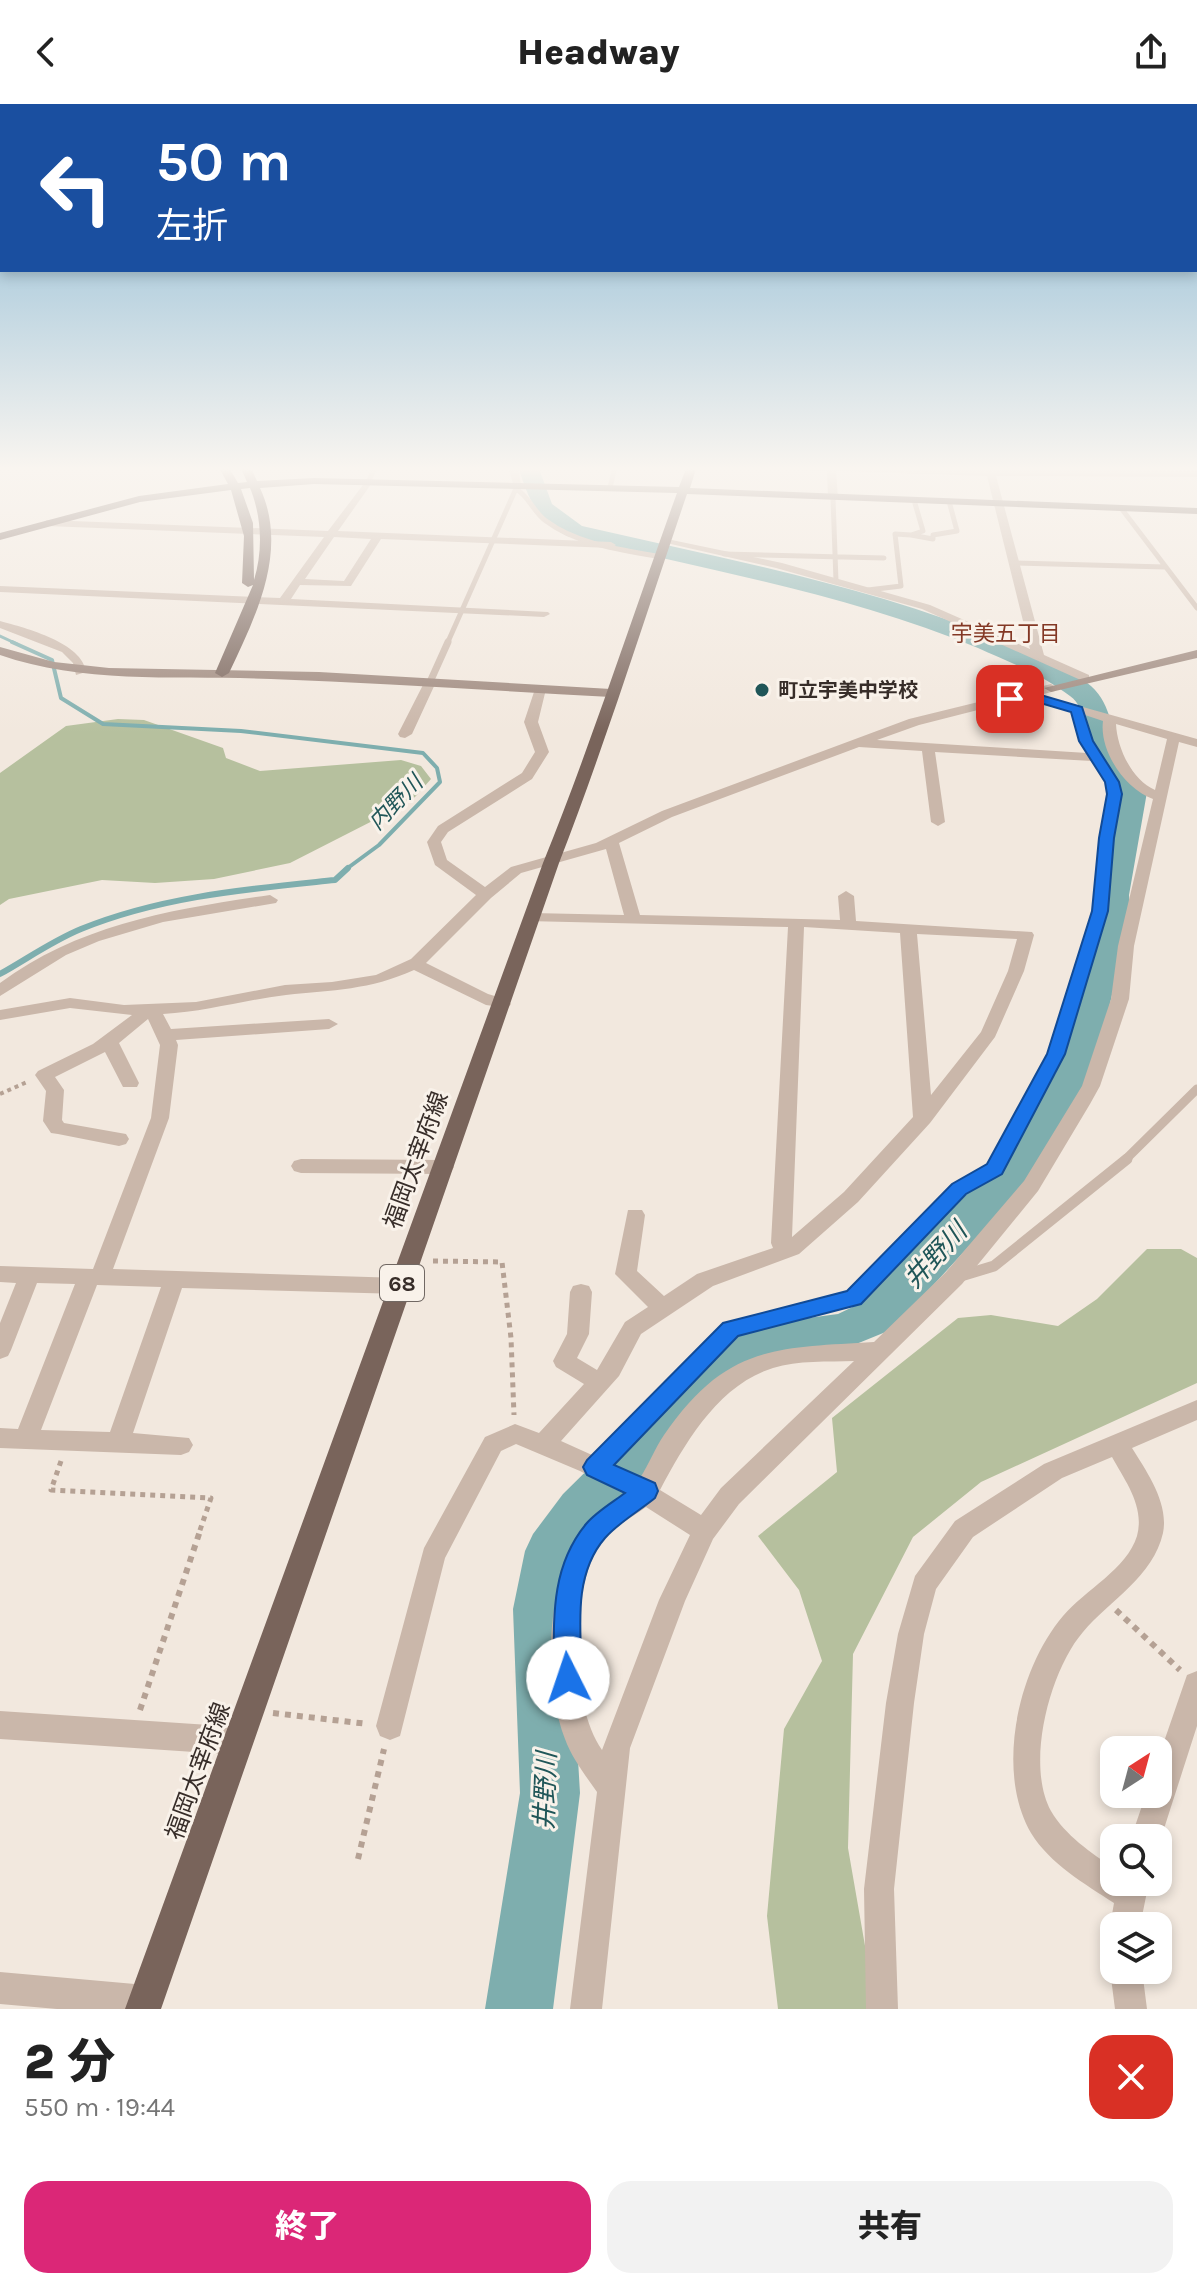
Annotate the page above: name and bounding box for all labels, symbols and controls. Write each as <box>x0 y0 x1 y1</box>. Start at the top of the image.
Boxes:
icon: back <box>24 30 68 74</box>
icon: share <box>1129 30 1173 74</box>
text: Headway <box>517 31 680 73</box>
text: 50 m <box>156 129 291 194</box>
icon: left <box>24 136 128 240</box>
text: 左折 <box>156 205 228 247</box>
district label: 宇美五丁目 <box>951 621 1061 647</box>
pin <box>976 665 1044 733</box>
icon: arrive <box>988 677 1032 721</box>
place label: 町立宇美中学校 <box>778 679 918 702</box>
marker: 町立宇美中学校 <box>753 681 771 699</box>
water label: 内野川 <box>363 768 429 835</box>
street label: 福岡太宰府線 <box>378 1088 454 1232</box>
water label: 井野川 <box>897 1214 975 1294</box>
road number: 68 <box>380 1265 424 1301</box>
position arrow <box>526 1636 610 1720</box>
street label: 福岡太宰府線 <box>160 1699 236 1843</box>
north arrow <box>1100 1736 1172 1808</box>
map controls <box>1100 1736 1172 1984</box>
water label: 井野川 <box>529 1749 562 1831</box>
button: search <box>1100 1824 1172 1896</box>
button: layers <box>1100 1912 1172 1984</box>
text: 2 分 <box>24 2034 115 2090</box>
button: close <box>1089 2035 1173 2119</box>
text: 550 m · 19:44 <box>24 2092 175 2123</box>
button: 終了 <box>24 2181 591 2273</box>
button: 共有 <box>607 2181 1173 2273</box>

